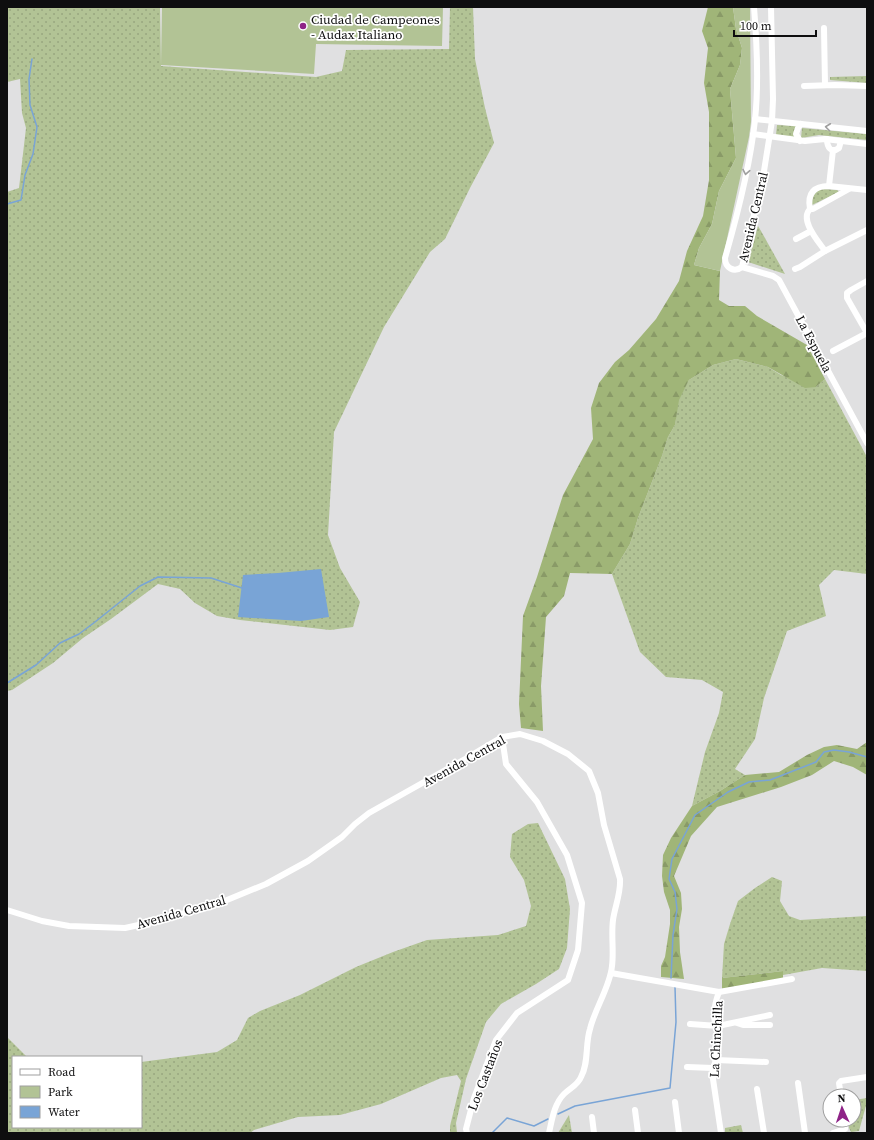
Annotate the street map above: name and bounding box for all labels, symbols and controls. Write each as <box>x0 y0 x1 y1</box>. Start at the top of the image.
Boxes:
place label: Ciudad de Campeones - Audax Italiano <box>311 11 440 43</box>
scale bar <box>734 12 816 38</box>
text: 100 m <box>740 18 772 34</box>
marker: Ciudad de Campeones - Audax Italiano <box>298 21 308 31</box>
one-way arrow <box>825 123 831 132</box>
one-way arrow <box>742 169 751 176</box>
street label: Avenida Central <box>734 170 772 264</box>
street label: La Espuela <box>792 312 836 376</box>
street label: Avenida Central <box>420 731 509 791</box>
street label: Avenida Central <box>134 891 228 933</box>
street label: La Chinchilla <box>705 1000 727 1078</box>
street label: Los Castaños <box>464 1036 507 1113</box>
legend <box>12 1056 142 1128</box>
text: Road <box>48 1064 75 1080</box>
text: Park <box>48 1084 73 1100</box>
north arrow <box>822 1088 862 1128</box>
text: N <box>837 1091 846 1106</box>
text: Water <box>48 1104 80 1120</box>

